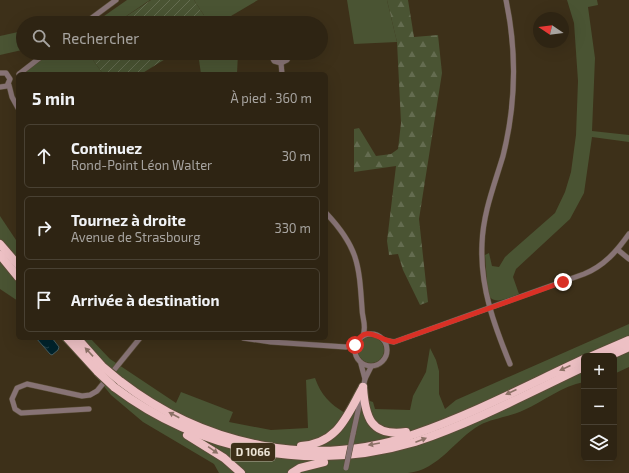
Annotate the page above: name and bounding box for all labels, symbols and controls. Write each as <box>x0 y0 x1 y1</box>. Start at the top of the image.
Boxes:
north arrow <box>533 12 569 48</box>
search box <box>16 16 328 60</box>
icon: search <box>30 27 52 49</box>
text: Rechercher <box>62 29 139 47</box>
text: 5 min <box>32 88 75 108</box>
text: À pied · 360 m <box>230 90 312 106</box>
text: Continuez <box>71 139 142 157</box>
icon: ahead <box>33 145 55 167</box>
text: 30 m <box>282 148 311 164</box>
text: Rond-Point Léon Walter <box>71 157 212 173</box>
text: Tournez à droite <box>71 211 186 229</box>
icon: right <box>33 217 55 239</box>
text: 330 m <box>274 220 311 236</box>
text: Avenue de Strasbourg <box>71 229 201 245</box>
route end <box>554 273 572 291</box>
icon: arrive <box>33 289 55 311</box>
text: Arrivée à destination <box>71 291 219 309</box>
route start <box>346 336 364 354</box>
one-way arrow <box>84 347 94 357</box>
map controls <box>581 353 617 461</box>
button: + <box>581 353 617 389</box>
one-way arrow <box>560 365 571 371</box>
button: − <box>581 389 617 425</box>
one-way arrow <box>505 390 517 396</box>
one-way arrow <box>168 412 180 419</box>
button: layers <box>581 425 617 461</box>
one-way arrow <box>416 436 428 442</box>
one-way arrow <box>368 441 380 447</box>
road number: D 1066 <box>231 443 275 461</box>
one-way arrow <box>207 446 218 454</box>

